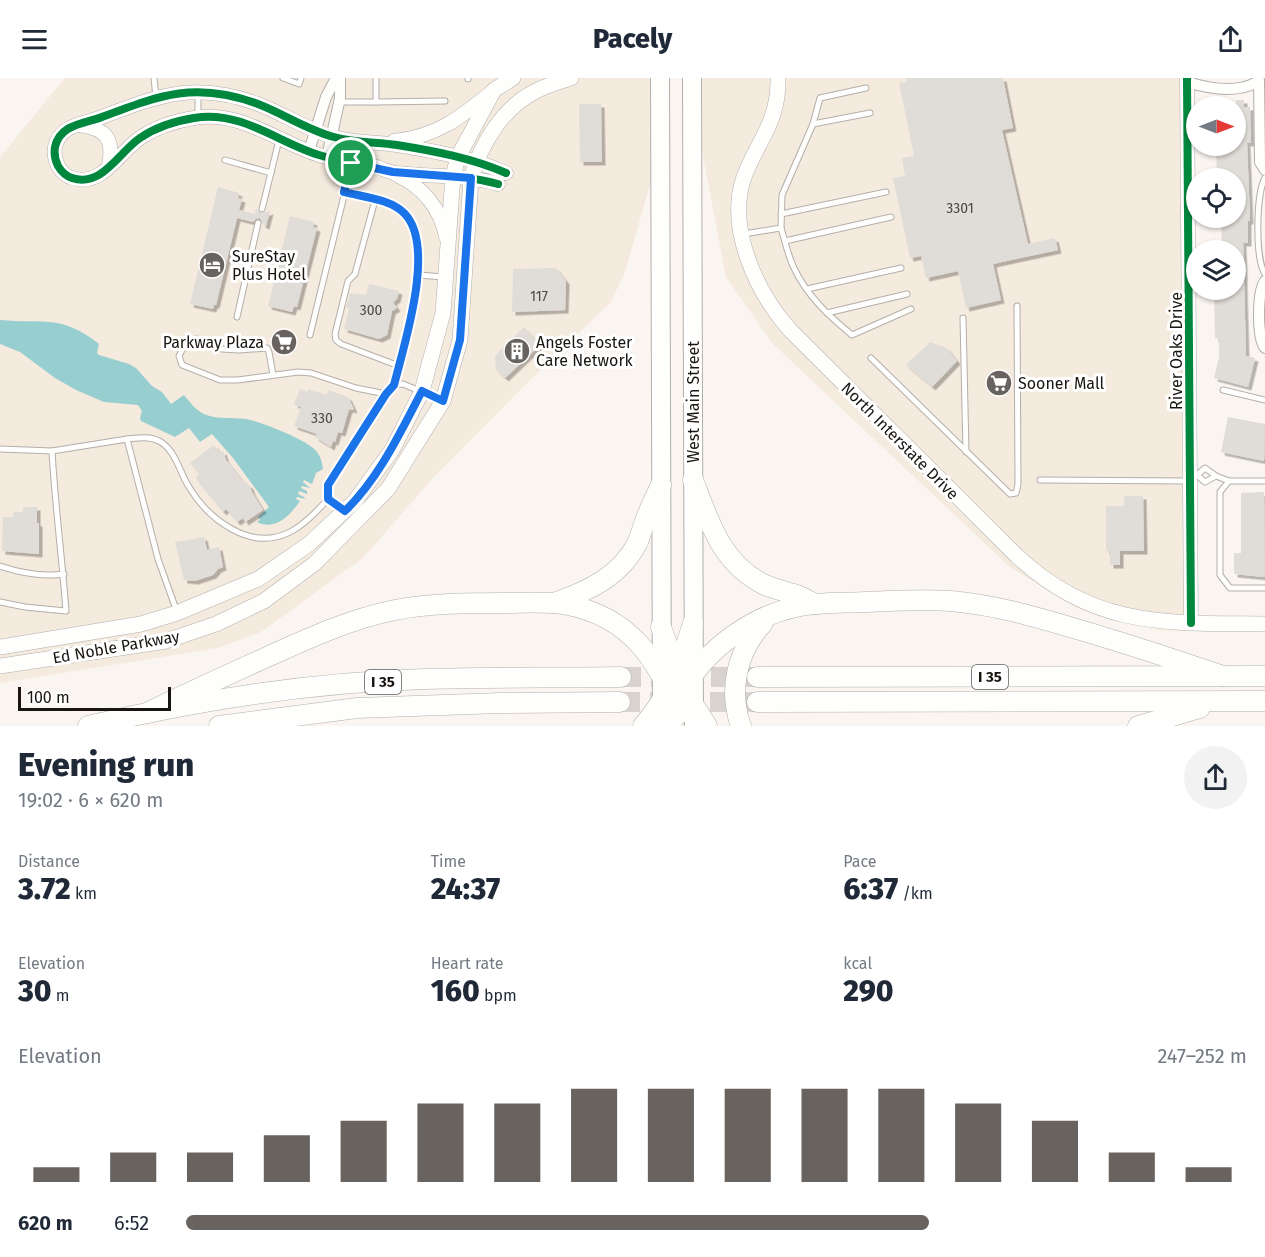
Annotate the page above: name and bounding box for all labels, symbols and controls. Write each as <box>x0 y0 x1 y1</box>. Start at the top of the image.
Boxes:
icon: menu <box>18 23 51 56</box>
text: Pacely <box>593 23 672 55</box>
icon: share <box>1214 23 1247 56</box>
north arrow <box>1186 96 1246 156</box>
map controls <box>1186 96 1246 300</box>
pin <box>325 137 376 188</box>
icon: arrive <box>334 146 367 179</box>
button: locate <box>1186 168 1246 228</box>
house number: 3301 <box>946 200 974 217</box>
button: layers <box>1186 240 1246 300</box>
place label: SureStay Plus Hotel <box>232 247 306 284</box>
hotel icon: SureStay Plus Hotel <box>197 250 227 280</box>
house number: 117 <box>530 288 548 305</box>
street label: River Oaks Drive <box>1167 292 1186 410</box>
house number: 300 <box>360 302 382 319</box>
supermarket icon: Parkway Plaza <box>269 327 299 357</box>
place label: Parkway Plaza <box>163 333 264 352</box>
place label: Angels Foster Care Network <box>536 333 634 370</box>
building icon: Angels Foster Care Network <box>502 336 532 366</box>
street label: West Main Street <box>684 341 703 463</box>
supermarket icon: Sooner Mall <box>984 368 1014 398</box>
place label: Sooner Mall <box>1018 374 1105 393</box>
street label: North Interstate Drive <box>837 378 963 504</box>
house number: 330 <box>311 410 333 427</box>
street label: Ed Noble Parkway <box>51 626 181 668</box>
road number: I 35 <box>972 665 1008 689</box>
road number: I 35 <box>365 670 401 694</box>
scale bar <box>18 684 171 712</box>
text: 100 m <box>27 688 70 707</box>
text: Evening run <box>18 745 194 785</box>
button: share <box>1184 746 1247 809</box>
text: 19:02 · 6 × 620 m <box>18 788 163 812</box>
text: Distance <box>18 852 80 871</box>
text: Time <box>431 852 466 871</box>
text: Pace <box>843 852 877 871</box>
text: 3.72 <box>18 871 71 907</box>
text: 24:37 <box>431 871 500 907</box>
text: 6:37 <box>843 871 898 907</box>
text: km <box>71 884 97 903</box>
text: /km <box>898 884 933 903</box>
text: Elevation <box>18 954 85 973</box>
text: Heart rate <box>431 954 504 973</box>
text: kcal <box>843 954 872 973</box>
text: 30 <box>18 973 52 1009</box>
text: 160 <box>431 973 480 1009</box>
text: 290 <box>843 973 894 1009</box>
text: m <box>52 986 70 1005</box>
text: bpm <box>480 986 517 1005</box>
text: Elevation <box>18 1044 102 1068</box>
text: 247–252 m <box>1157 1044 1247 1068</box>
text: 620 m <box>18 1211 73 1235</box>
text: 6:52 <box>114 1211 149 1235</box>

